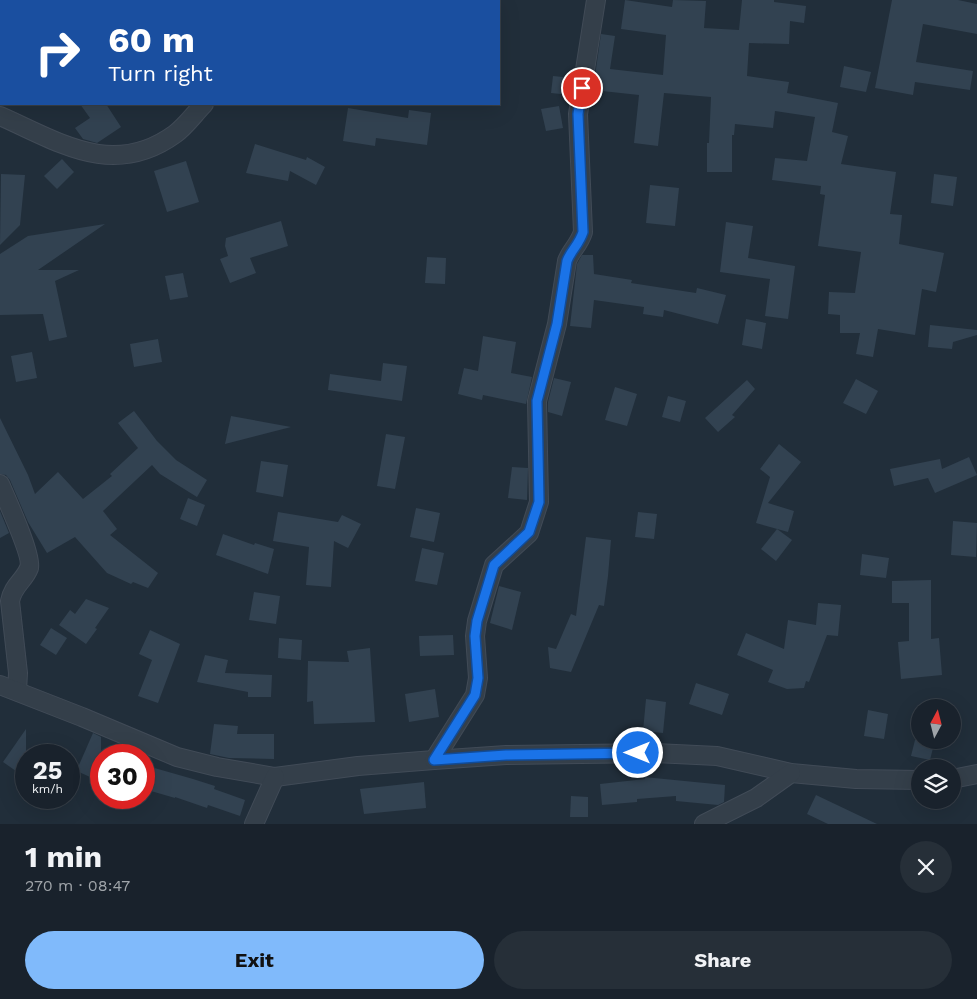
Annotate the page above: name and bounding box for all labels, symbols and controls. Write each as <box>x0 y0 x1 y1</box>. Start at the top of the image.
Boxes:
text: 60 m <box>108 19 195 61</box>
icon: right <box>25 20 90 85</box>
text: Turn right <box>108 61 213 86</box>
pin <box>561 67 603 109</box>
icon: arrive <box>568 74 596 102</box>
north arrow <box>911 699 961 749</box>
map controls <box>911 699 961 809</box>
position arrow <box>611 726 663 778</box>
speed limit sign: 30 <box>90 744 155 809</box>
text: 25 <box>33 756 62 785</box>
button: layers <box>911 759 961 809</box>
text: km/h <box>32 782 63 796</box>
text: 1 min <box>25 839 102 874</box>
button: close <box>900 841 952 893</box>
text: 270 m · 08:47 <box>25 876 130 895</box>
button: Exit <box>25 931 484 989</box>
button: Share <box>494 931 952 989</box>

